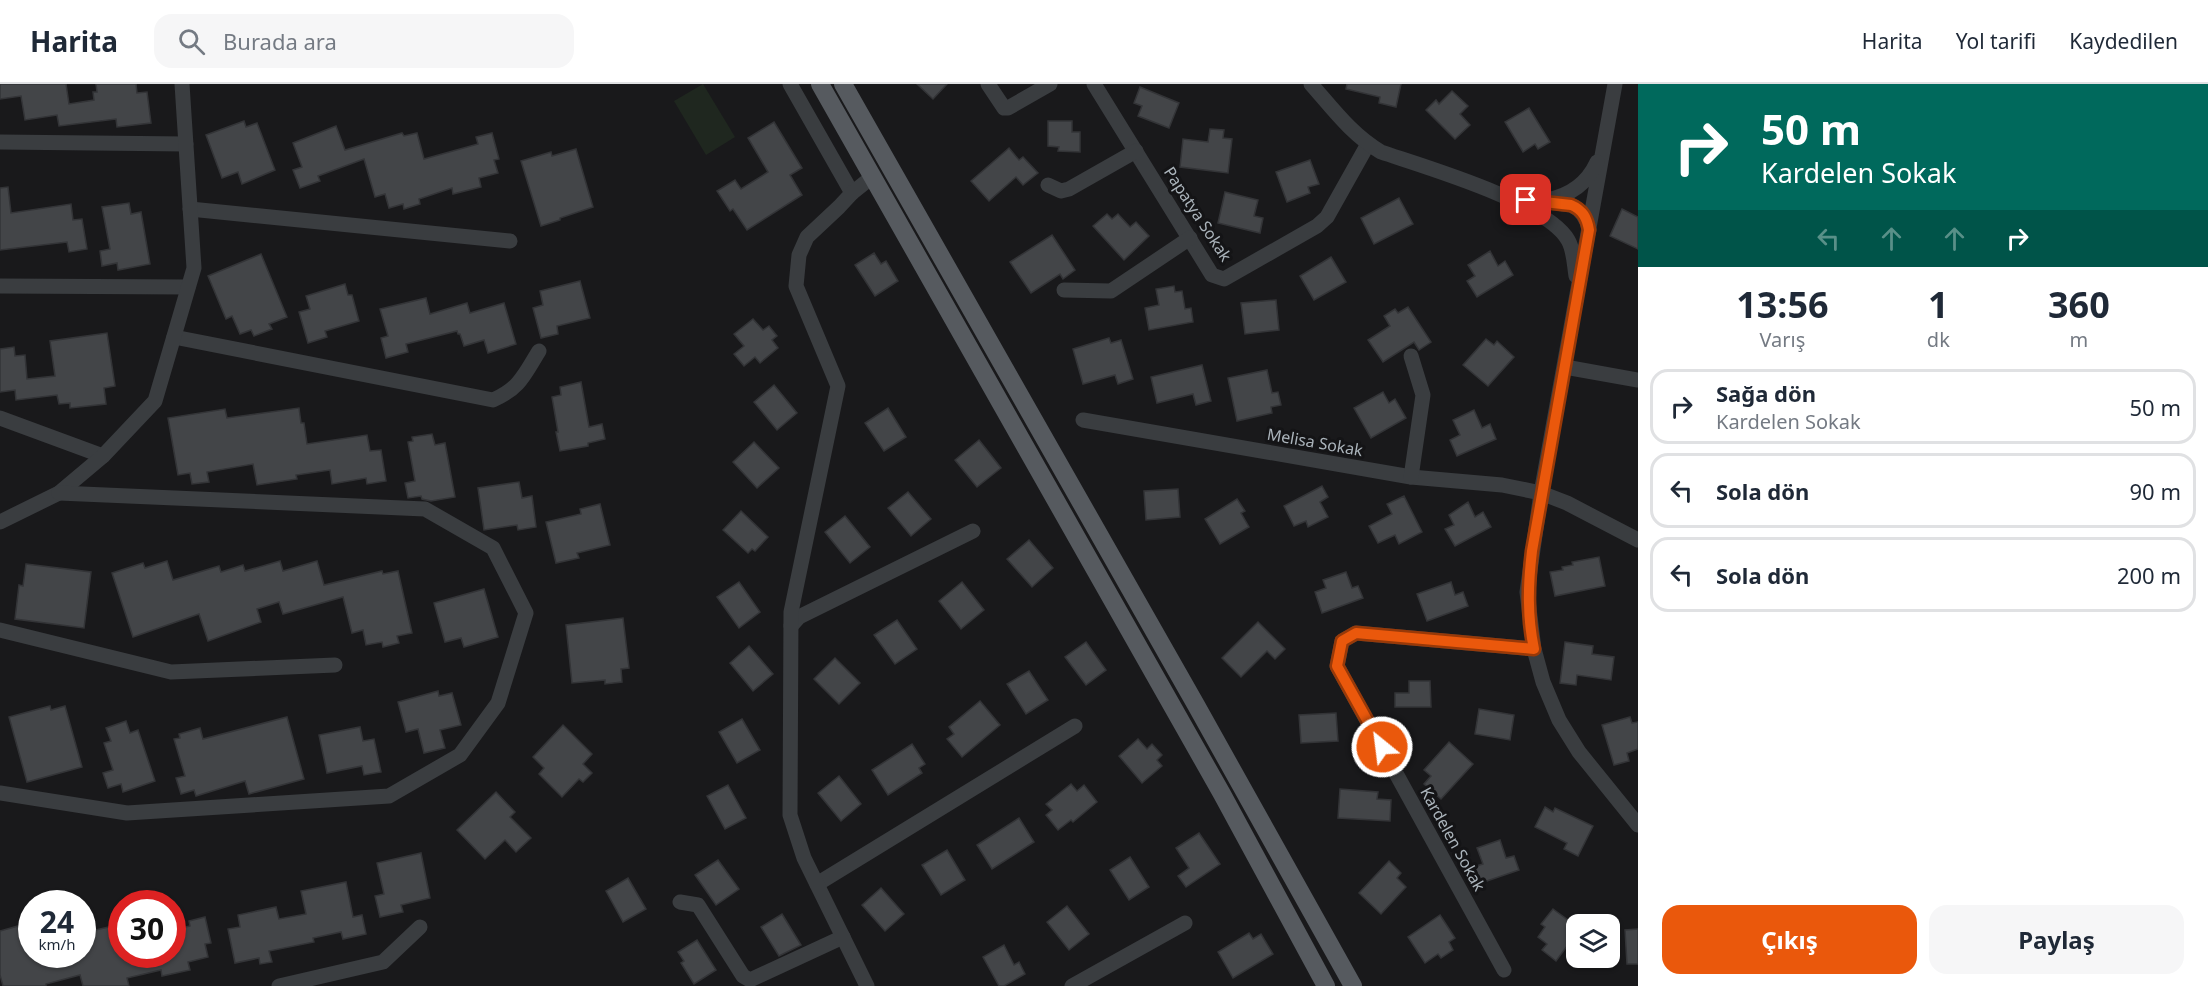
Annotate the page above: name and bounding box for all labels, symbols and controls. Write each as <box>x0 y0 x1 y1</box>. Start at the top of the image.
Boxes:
search box <box>154 14 574 68</box>
text: Harita <box>30 22 118 60</box>
icon: search <box>175 25 208 58</box>
text: Burada ara <box>223 26 337 56</box>
text: Harita <box>1862 27 1923 55</box>
text: Yol tarifi <box>1956 27 2036 55</box>
text: Kaydedilen <box>2069 27 2178 55</box>
text: 50 m <box>1761 100 1861 157</box>
icon: right <box>1662 108 1740 186</box>
text: Kardelen Sokak <box>1761 154 1956 191</box>
street label: Papatya Sokak <box>1159 162 1237 266</box>
pin <box>1500 174 1551 225</box>
icon: arrive <box>1509 183 1542 216</box>
icon: left <box>1812 222 1845 255</box>
icon: ahead <box>1875 222 1908 255</box>
icon: ahead <box>1938 222 1971 255</box>
icon: right <box>2001 222 2034 255</box>
text: 13:56 <box>1736 280 1829 329</box>
text: 1 <box>1928 280 1949 329</box>
text: 360 <box>2048 280 2110 329</box>
text: Varış <box>1760 326 1805 353</box>
text: dk <box>1927 326 1950 353</box>
text: m <box>2070 326 2088 353</box>
text: Sağa dön <box>1716 378 1816 408</box>
icon: right <box>1665 390 1698 423</box>
text: 50 m <box>2130 392 2181 422</box>
text: Kardelen Sokak <box>1716 408 1861 435</box>
street label: Melisa Sokak <box>1265 423 1365 461</box>
icon: left <box>1665 474 1698 507</box>
text: Sola dön <box>1716 476 1809 506</box>
text: 90 m <box>2130 476 2181 506</box>
icon: left <box>1665 558 1698 591</box>
text: Sola dön <box>1716 560 1809 590</box>
text: 200 m <box>2117 560 2181 590</box>
position arrow <box>1350 715 1414 779</box>
street label: Kardelen Sokak <box>1415 783 1491 895</box>
speed limit sign: 30 <box>108 890 186 968</box>
text: 24 <box>40 901 74 942</box>
button: Çıkış <box>1662 905 1917 974</box>
button: Paylaş <box>1929 905 2184 974</box>
map controls <box>1566 914 1620 968</box>
button: layers <box>1566 914 1620 968</box>
text: km/h <box>39 934 75 954</box>

